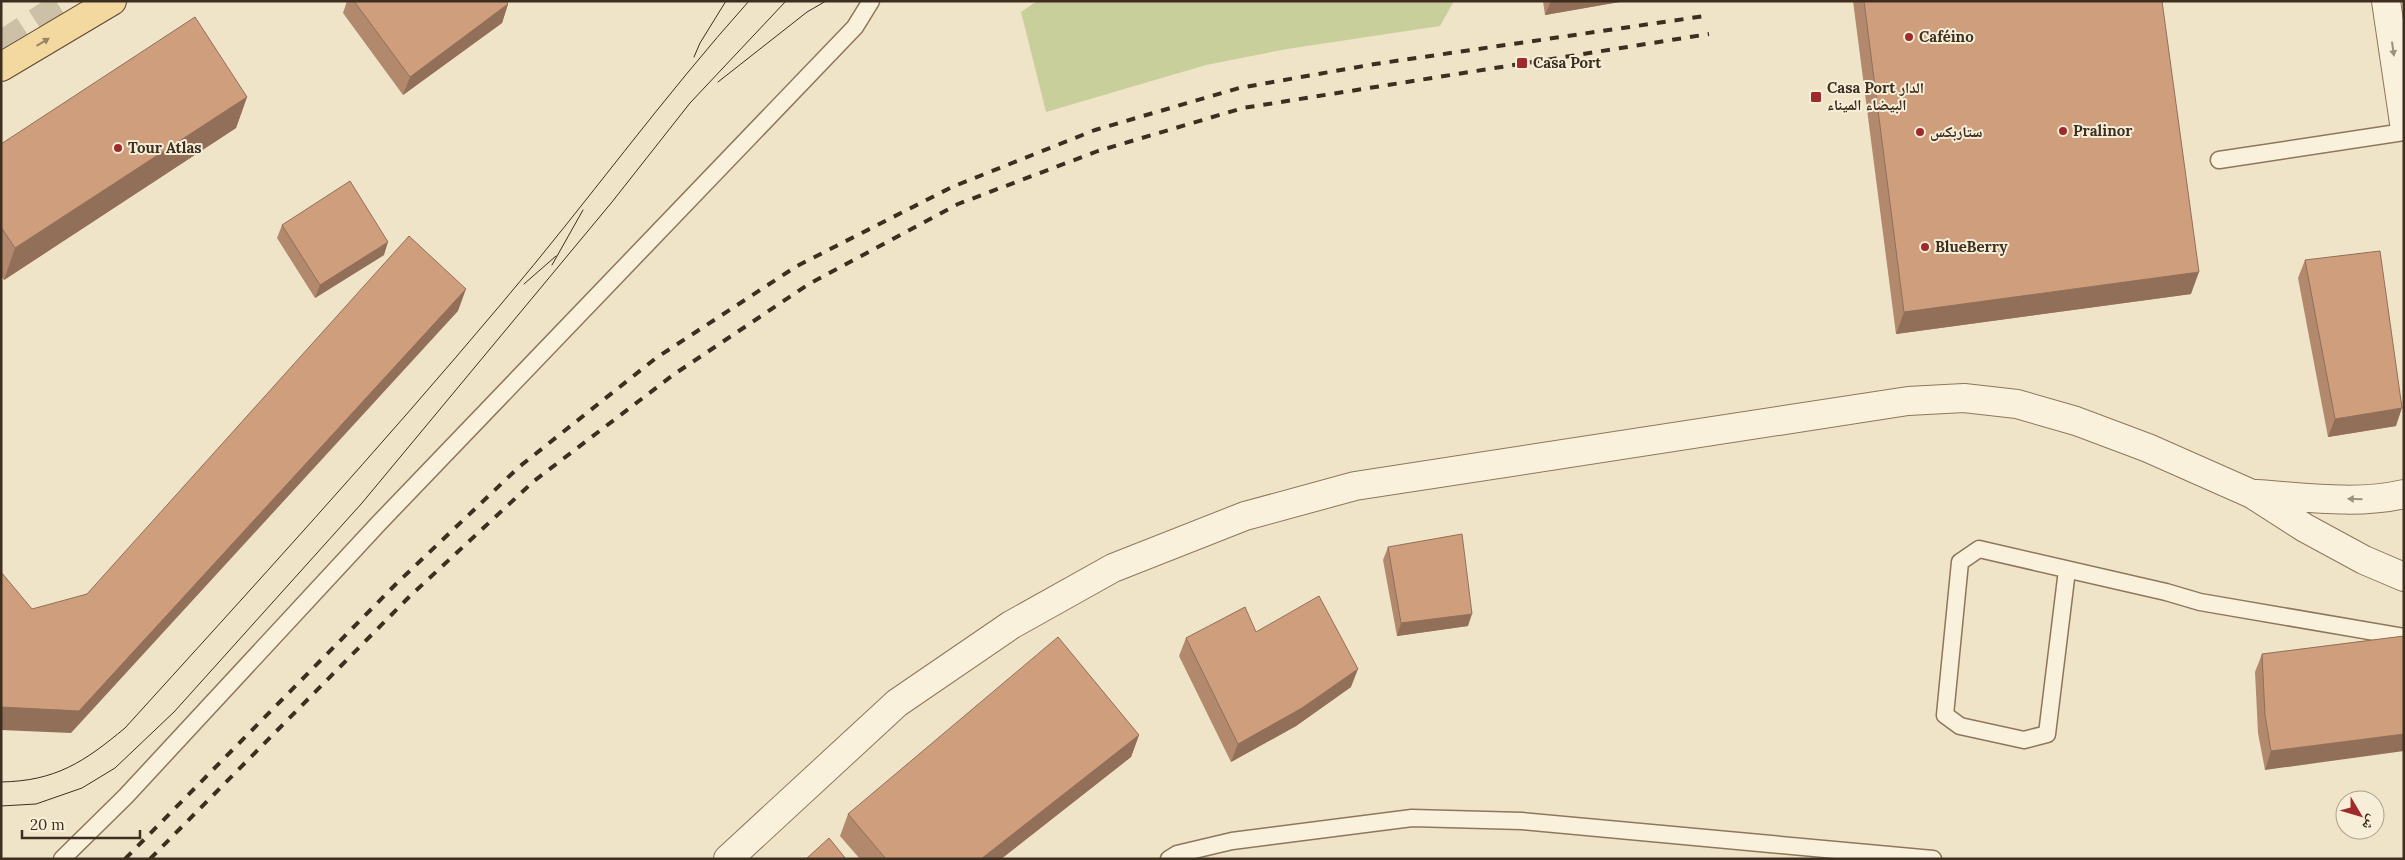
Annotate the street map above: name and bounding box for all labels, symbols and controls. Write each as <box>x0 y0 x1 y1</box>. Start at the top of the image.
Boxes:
place label: Caféino <box>1919 27 1974 46</box>
marker: Caféino <box>1903 31 1915 43</box>
one-way arrow <box>37 38 50 47</box>
one-way arrow <box>2389 42 2397 58</box>
place label: Casa Port <box>1533 53 1602 72</box>
marker: Casa Port <box>1515 56 1529 70</box>
place label: Casa Port الدار البيضاء الميناء <box>1827 78 1924 114</box>
marker: Casa Port الدار البيضاء الميناء <box>1809 90 1823 104</box>
place label: Pralinor <box>2073 121 2133 140</box>
place label: ستاربكس <box>1930 122 1983 141</box>
marker: Pralinor <box>2057 125 2069 137</box>
marker: ستاربكس <box>1914 126 1926 138</box>
place label: Tour Atlas <box>128 138 202 157</box>
marker: Tour Atlas <box>112 142 124 154</box>
place label: BlueBerry <box>1935 237 2008 256</box>
marker: BlueBerry <box>1919 241 1931 253</box>
one-way arrow <box>2347 495 2363 503</box>
north arrow <box>2335 790 2385 840</box>
scale bar <box>22 808 140 840</box>
text: ش <box>2358 812 2382 835</box>
text: 20 m <box>30 815 65 834</box>

